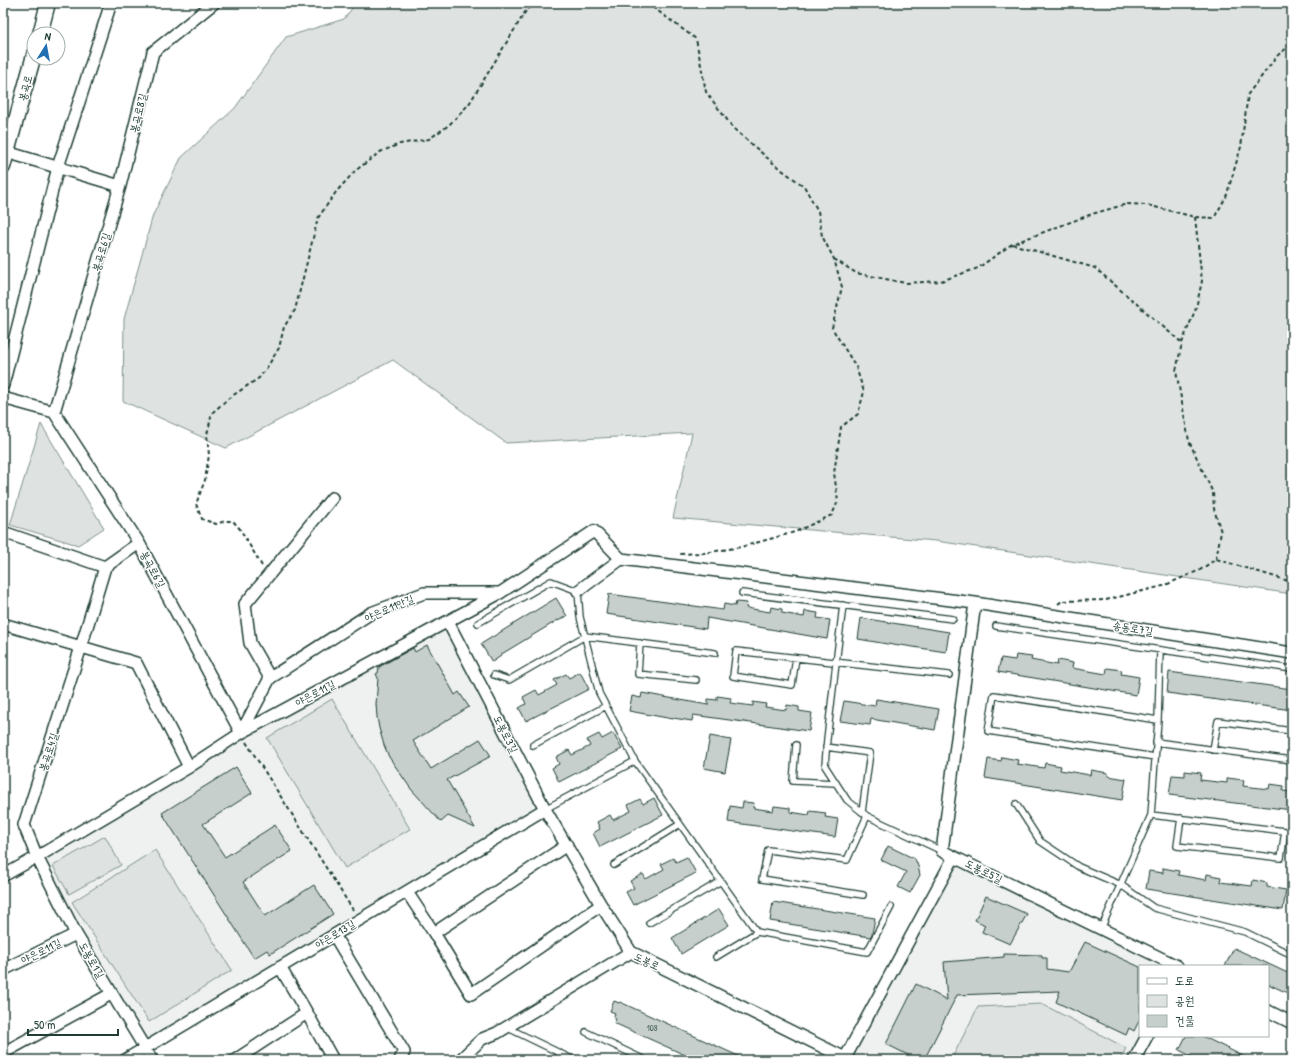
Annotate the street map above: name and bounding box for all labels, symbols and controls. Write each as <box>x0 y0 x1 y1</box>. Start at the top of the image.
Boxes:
north arrow <box>26 26 66 66</box>
text: N <box>44 29 52 44</box>
street label: 봉곡로 <box>15 73 35 103</box>
street label: 봉곡로8길 <box>126 92 150 134</box>
street label: 봉곡로6길 <box>89 231 113 273</box>
street label: 봉곡로6길 <box>137 548 169 590</box>
street label: 야은로11안길 <box>362 591 416 625</box>
street label: 송동로7길 <box>1112 618 1154 638</box>
street label: 야은로11길 <box>293 677 338 709</box>
street label: 도봉로3길 <box>491 713 521 755</box>
street label: 봉곡로4길 <box>35 731 61 773</box>
street label: 도봉로5길 <box>963 856 1005 886</box>
street label: 야은로13길 <box>312 917 358 951</box>
street label: 야은로11길 <box>18 935 64 967</box>
street label: 도봉로1길 <box>76 939 108 981</box>
street label: 도봉로 <box>632 949 662 973</box>
legend <box>1139 965 1269 1037</box>
text: 도로 <box>1175 972 1194 989</box>
text: 공원 <box>1175 992 1194 1009</box>
scale bar <box>28 1011 118 1037</box>
text: 건물 <box>1175 1012 1195 1029</box>
text: 50 m <box>34 1016 55 1033</box>
house number: 108 <box>646 1022 658 1034</box>

